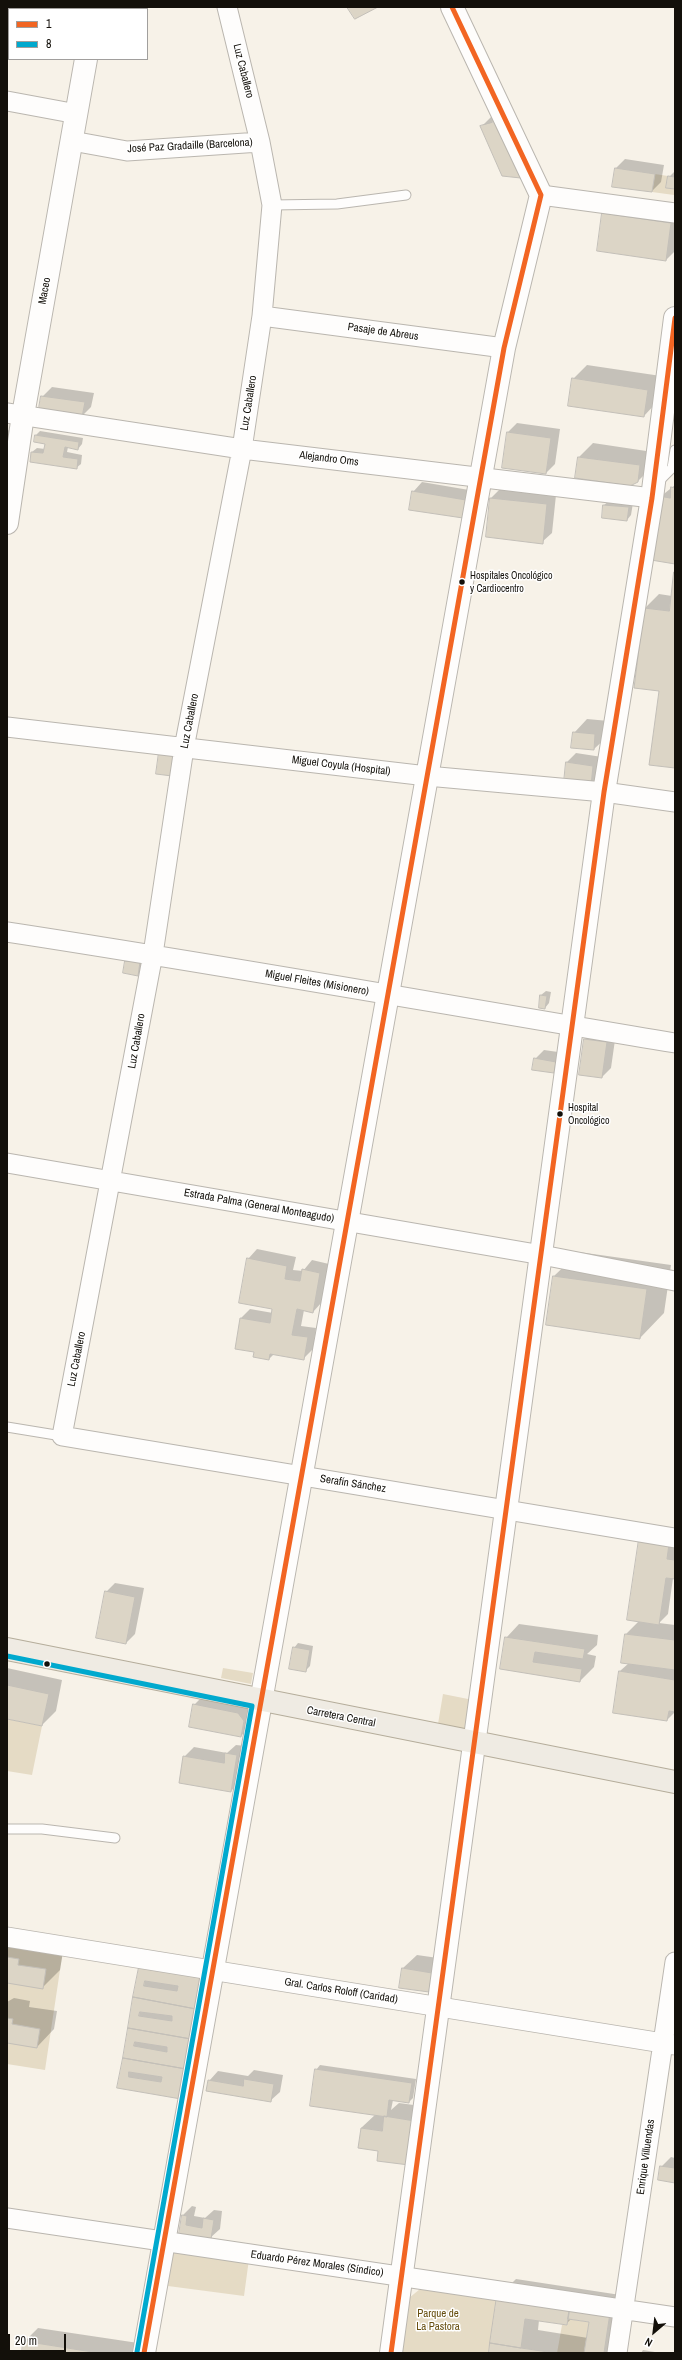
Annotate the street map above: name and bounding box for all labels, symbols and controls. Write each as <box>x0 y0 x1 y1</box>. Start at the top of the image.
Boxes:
legend <box>8 8 148 60</box>
text: 1 <box>46 16 51 32</box>
text: 8 <box>46 36 51 52</box>
street label: Luz Caballero <box>230 42 256 100</box>
street label: José Paz Gradaille (Barcelona) <box>127 136 253 156</box>
street label: Maceo <box>36 277 54 305</box>
street label: Pasaje de Abreus <box>347 321 419 343</box>
street label: Luz Caballero <box>238 374 260 432</box>
street label: Alejandro Oms <box>299 449 359 469</box>
place label: Hospitales Oncológico y Cardiocentro <box>470 570 552 594</box>
marker: Hospitales Oncológico y Cardiocentro <box>457 577 467 587</box>
street label: Luz Caballero <box>178 692 202 750</box>
street label: Miguel Coyula (Hospital) <box>291 753 391 779</box>
street label: Miguel Fleites (Misionero) <box>264 967 370 999</box>
street label: Luz Caballero <box>126 1012 148 1070</box>
place label: Hospital Oncológico <box>568 1102 609 1126</box>
marker: Hospital Oncológico <box>555 1109 565 1119</box>
street label: Estrada Palma (General Monteagudo) <box>183 1186 335 1226</box>
street label: Luz Caballero <box>65 1330 89 1388</box>
street label: Serafín Sánchez <box>319 1472 387 1496</box>
unlabelled marker <box>42 1659 52 1669</box>
street label: Carretera Central <box>306 1704 376 1730</box>
street label: Gral. Carlos Roloff (Caridad) <box>283 1976 399 2006</box>
street label: Enrique Villuendas <box>634 2118 658 2196</box>
street label: Eduardo Pérez Morales (Síndico) <box>250 2248 384 2280</box>
park label: Parque de La Pastora <box>416 2307 460 2333</box>
north arrow <box>634 2312 674 2352</box>
scale bar <box>10 2326 68 2352</box>
text: 20 m <box>15 2333 37 2349</box>
text: N <box>642 2335 655 2350</box>

